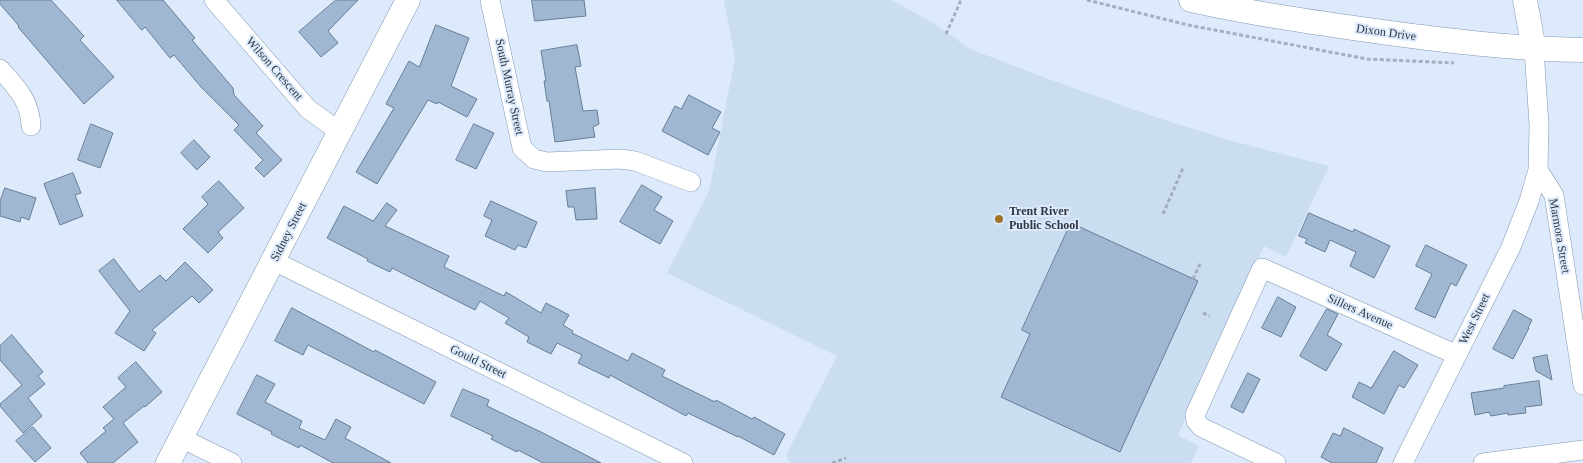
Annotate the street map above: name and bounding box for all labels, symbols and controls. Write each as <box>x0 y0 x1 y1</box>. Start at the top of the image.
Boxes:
street label: Dixon Drive <box>1355 22 1417 44</box>
street label: Wilson Crescent <box>243 34 305 104</box>
street label: South Murray Street <box>492 38 526 136</box>
street label: Marmora Street <box>1545 198 1573 274</box>
street label: Sidney Street <box>268 200 310 264</box>
place label: Trent River Public School <box>1009 205 1079 233</box>
marker: Trent River Public School <box>993 213 1005 225</box>
street label: Sillers Avenue <box>1325 291 1395 333</box>
street label: West Street <box>1457 291 1493 347</box>
street label: Gould Street <box>447 342 509 382</box>

